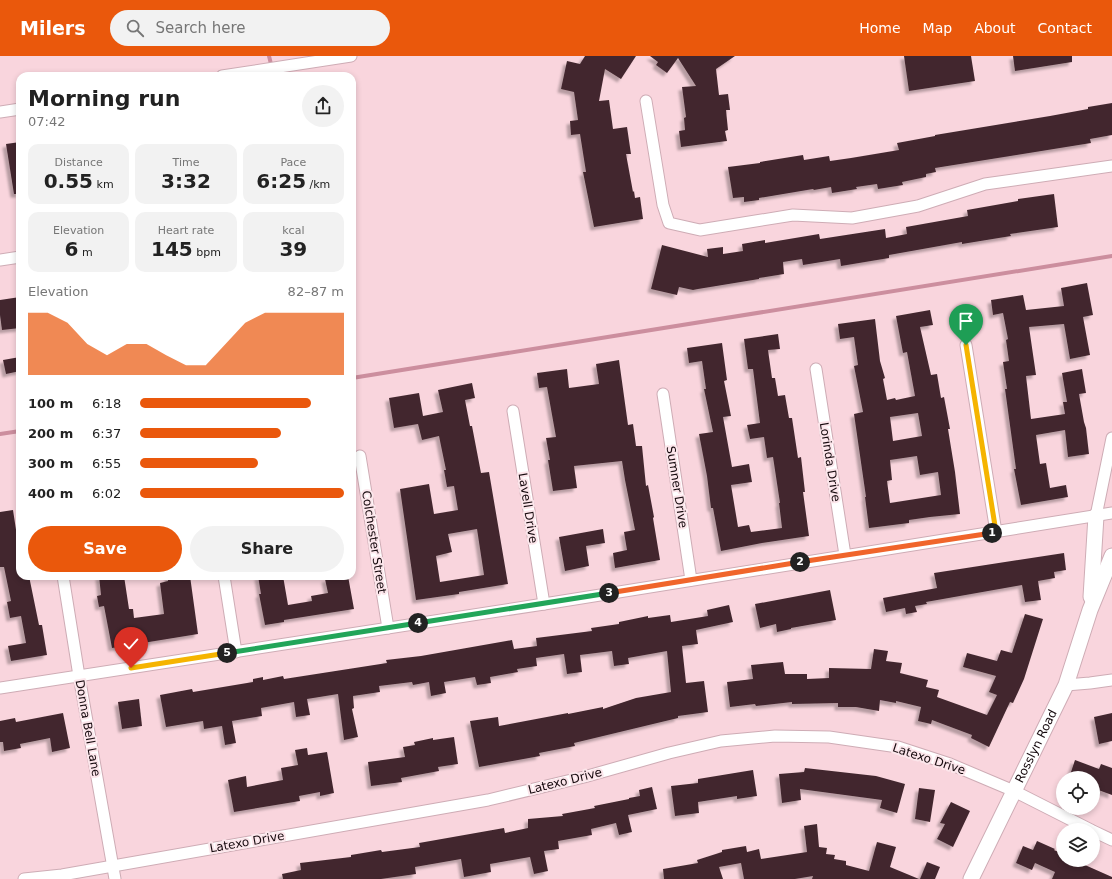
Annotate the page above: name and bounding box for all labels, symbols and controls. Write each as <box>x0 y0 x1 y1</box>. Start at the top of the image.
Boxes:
search box <box>110 10 390 46</box>
text: Milers <box>20 17 86 39</box>
icon: search <box>124 17 146 39</box>
text: Search here <box>156 19 246 37</box>
text: Home <box>859 20 901 36</box>
text: Map <box>923 20 952 36</box>
text: About <box>974 20 1016 36</box>
text: Contact <box>1038 20 1092 36</box>
button: share <box>302 85 344 127</box>
text: Morning run <box>28 86 180 111</box>
text: 07:42 <box>28 114 65 129</box>
text: Distance <box>55 156 103 169</box>
text: Time <box>173 156 199 169</box>
text: Pace <box>280 156 306 169</box>
text: 0.55 <box>44 169 93 193</box>
text: 3:32 <box>161 169 211 193</box>
text: 6:25 <box>256 169 306 193</box>
text: km <box>93 178 114 191</box>
text: /km <box>306 178 330 191</box>
text: Elevation <box>53 224 104 237</box>
text: Heart rate <box>158 224 214 237</box>
text: kcal <box>282 224 304 237</box>
text: 6 <box>65 237 79 261</box>
text: 145 <box>151 237 193 261</box>
text: 39 <box>279 237 307 261</box>
text: m <box>79 246 93 259</box>
text: bpm <box>193 246 221 259</box>
text: Elevation <box>28 284 88 299</box>
text: 82–87 m <box>288 284 344 299</box>
pin <box>949 304 983 345</box>
icon: arrive <box>955 310 977 332</box>
text: 100 m <box>28 396 73 411</box>
text: 6:18 <box>92 396 121 411</box>
street label: Lorinda Drive <box>817 421 843 503</box>
text: 200 m <box>28 426 73 441</box>
text: 6:37 <box>92 426 121 441</box>
street label: Sumner Drive <box>664 445 690 529</box>
text: 300 m <box>28 456 73 471</box>
text: 6:55 <box>92 456 121 471</box>
street label: Lavell Drive <box>516 472 540 544</box>
text: 400 m <box>28 486 73 501</box>
text: 6:02 <box>92 486 121 501</box>
street label: Colchester Street <box>359 489 389 595</box>
pin: 1 <box>982 523 1002 543</box>
button: Save <box>28 526 182 572</box>
button: Share <box>190 526 344 572</box>
text: 1 <box>988 526 996 539</box>
pin: 2 <box>790 552 810 572</box>
text: 2 <box>796 555 804 568</box>
pin: 3 <box>599 583 619 603</box>
text: 3 <box>605 586 613 599</box>
pin: 4 <box>408 613 428 633</box>
text: 4 <box>414 616 422 629</box>
pin <box>114 627 148 668</box>
icon: check <box>120 633 142 655</box>
pin: 5 <box>217 643 237 663</box>
text: 5 <box>223 646 231 659</box>
street label: Donna Bell Lane <box>73 678 103 778</box>
street label: Rosslyn Road <box>1012 707 1060 785</box>
street label: Latexo Drive <box>891 741 967 777</box>
street label: Latexo Drive <box>527 765 603 797</box>
map controls <box>1056 771 1100 867</box>
button: locate <box>1056 771 1100 815</box>
button: layers <box>1056 823 1100 867</box>
street label: Latexo Drive <box>208 829 286 855</box>

